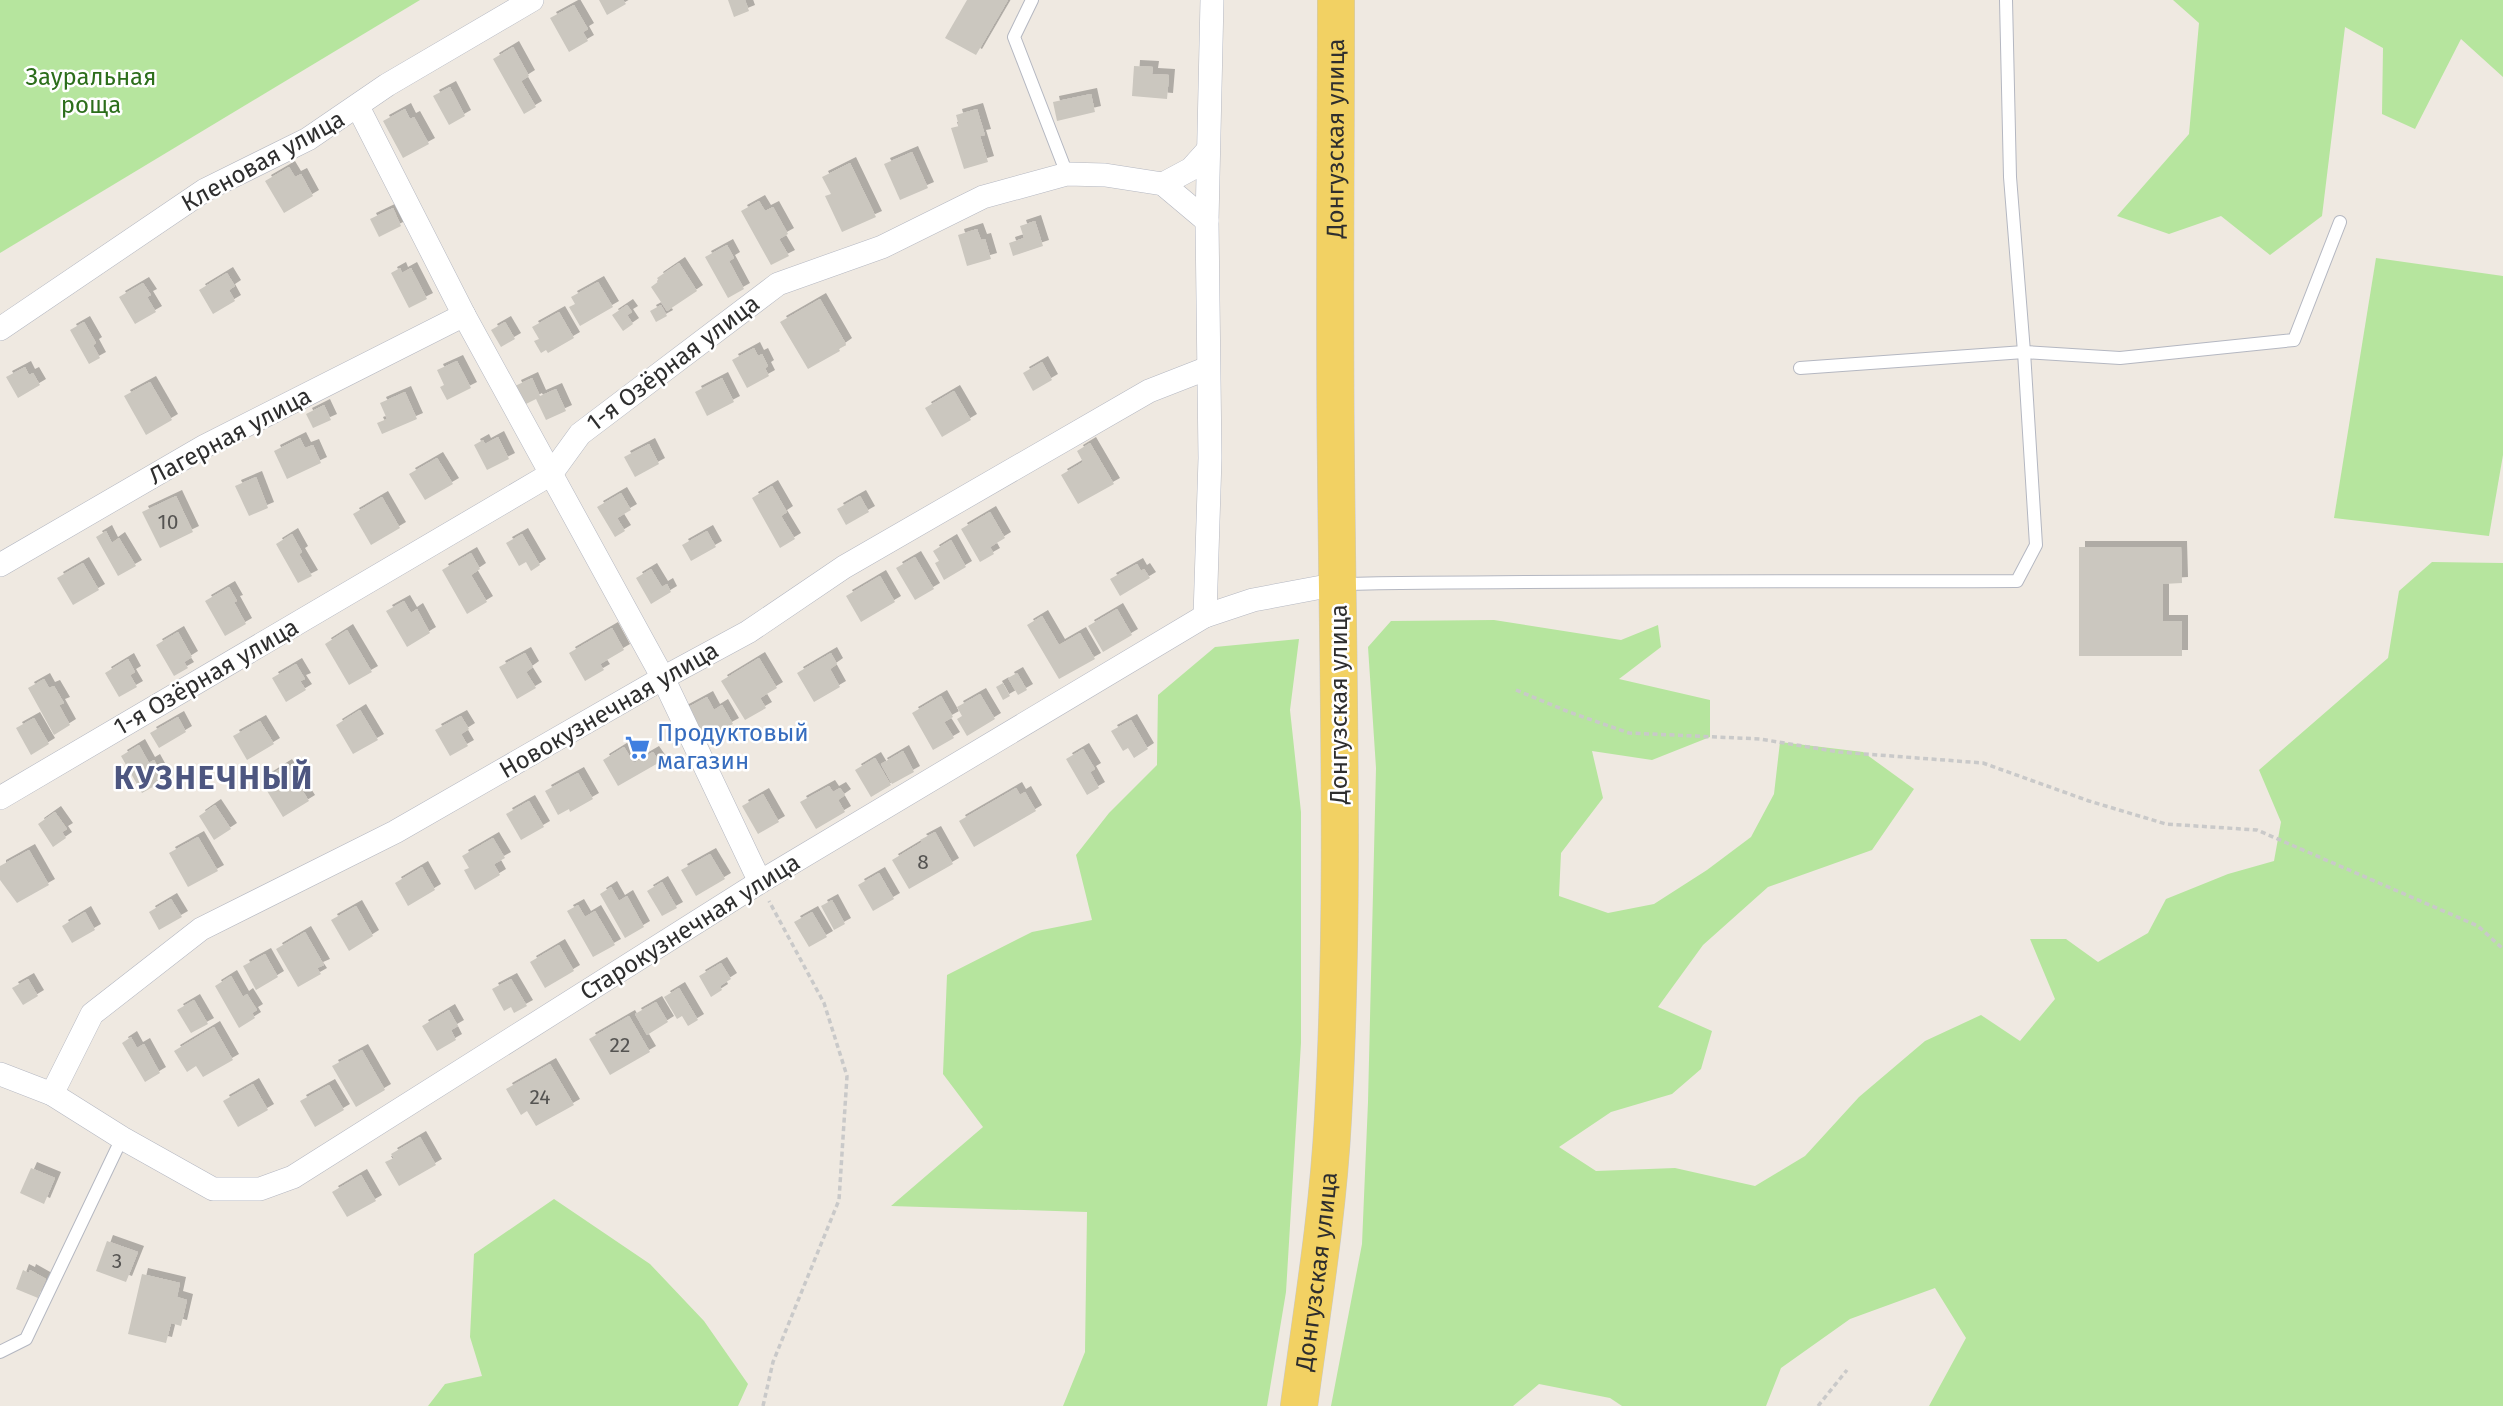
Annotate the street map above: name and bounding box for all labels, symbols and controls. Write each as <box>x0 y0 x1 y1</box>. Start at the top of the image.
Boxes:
street label: Донгузская улица <box>1321 38 1350 239</box>
park label: Зауральная роща <box>26 63 156 119</box>
street label: Кленовая улица <box>177 105 349 217</box>
street label: 1-я Озёрная улица <box>581 289 765 437</box>
street label: Лагерная улица <box>144 381 316 491</box>
house number: 10 <box>158 509 178 535</box>
street label: Донгузская улица <box>1325 604 1353 805</box>
street label: 1-я Озёрная улица <box>109 613 303 741</box>
street label: Новокузнечная улица <box>495 636 723 784</box>
place label: Продуктовый магазин <box>657 719 809 775</box>
supermarket icon: Продуктовый магазин <box>623 733 651 761</box>
district label: КУЗНЕЧНЫЙ <box>114 759 314 797</box>
street label: Старокузнечная улица <box>575 848 805 1006</box>
house number: 8 <box>917 849 929 875</box>
house number: 22 <box>610 1032 630 1058</box>
house number: 24 <box>530 1084 551 1110</box>
street label: Донгузская улица <box>1290 1171 1343 1373</box>
house number: 3 <box>112 1248 122 1274</box>

